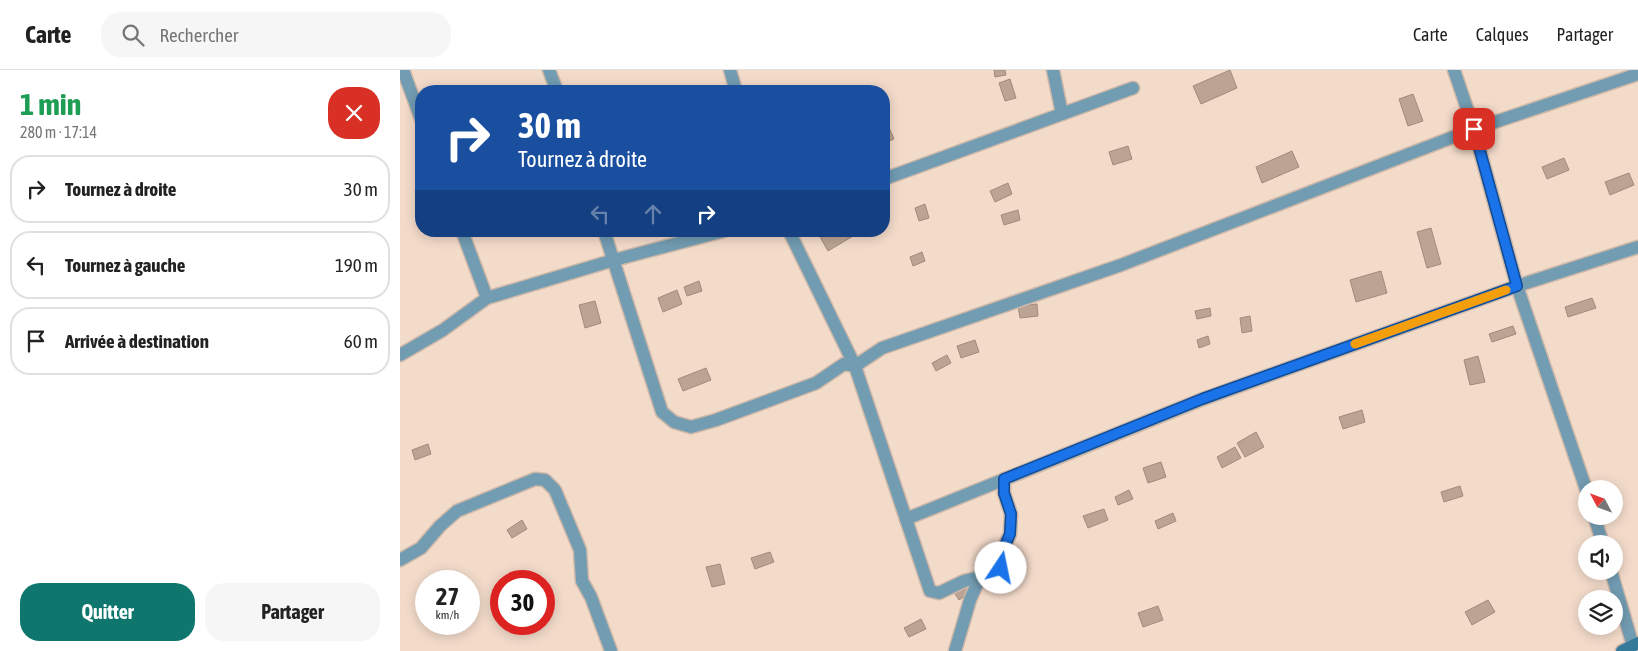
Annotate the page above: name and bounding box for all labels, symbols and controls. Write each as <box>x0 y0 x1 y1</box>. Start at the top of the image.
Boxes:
search box <box>101 12 451 57</box>
text: Carte <box>25 21 71 48</box>
icon: search <box>119 21 147 49</box>
text: Rechercher <box>159 24 238 46</box>
text: Carte <box>1413 24 1448 45</box>
text: Calques <box>1476 24 1529 45</box>
text: Partager <box>1557 24 1613 45</box>
text: 1 min <box>20 87 81 121</box>
button: close <box>328 87 380 139</box>
icon: right <box>435 105 500 170</box>
text: 30 m <box>518 105 581 145</box>
pin <box>1453 108 1495 150</box>
icon: arrive <box>1460 115 1488 143</box>
text: 280 m · 17:14 <box>20 123 97 141</box>
text: Tournez à droite <box>518 146 647 172</box>
icon: right <box>22 175 50 203</box>
text: Tournez à droite <box>65 178 176 200</box>
text: 30 m <box>344 178 378 200</box>
icon: left <box>586 200 614 228</box>
icon: ahead <box>639 200 667 228</box>
icon: right <box>692 200 720 228</box>
icon: left <box>22 251 50 279</box>
text: Tournez à gauche <box>65 254 185 276</box>
text: 190 m <box>335 254 378 276</box>
icon: arrive <box>22 327 50 355</box>
text: Arrivée à destination <box>65 330 209 352</box>
text: 60 m <box>344 330 378 352</box>
north arrow <box>1578 480 1622 525</box>
map controls <box>1578 480 1623 635</box>
button: sound <box>1578 535 1623 580</box>
position arrow <box>974 541 1026 593</box>
speed limit sign: 30 <box>490 570 555 635</box>
text: 27 <box>436 582 459 610</box>
button: Quitter <box>20 583 195 641</box>
button: Partager <box>205 583 380 641</box>
button: layers <box>1578 590 1623 635</box>
text: km/h <box>436 608 459 622</box>

